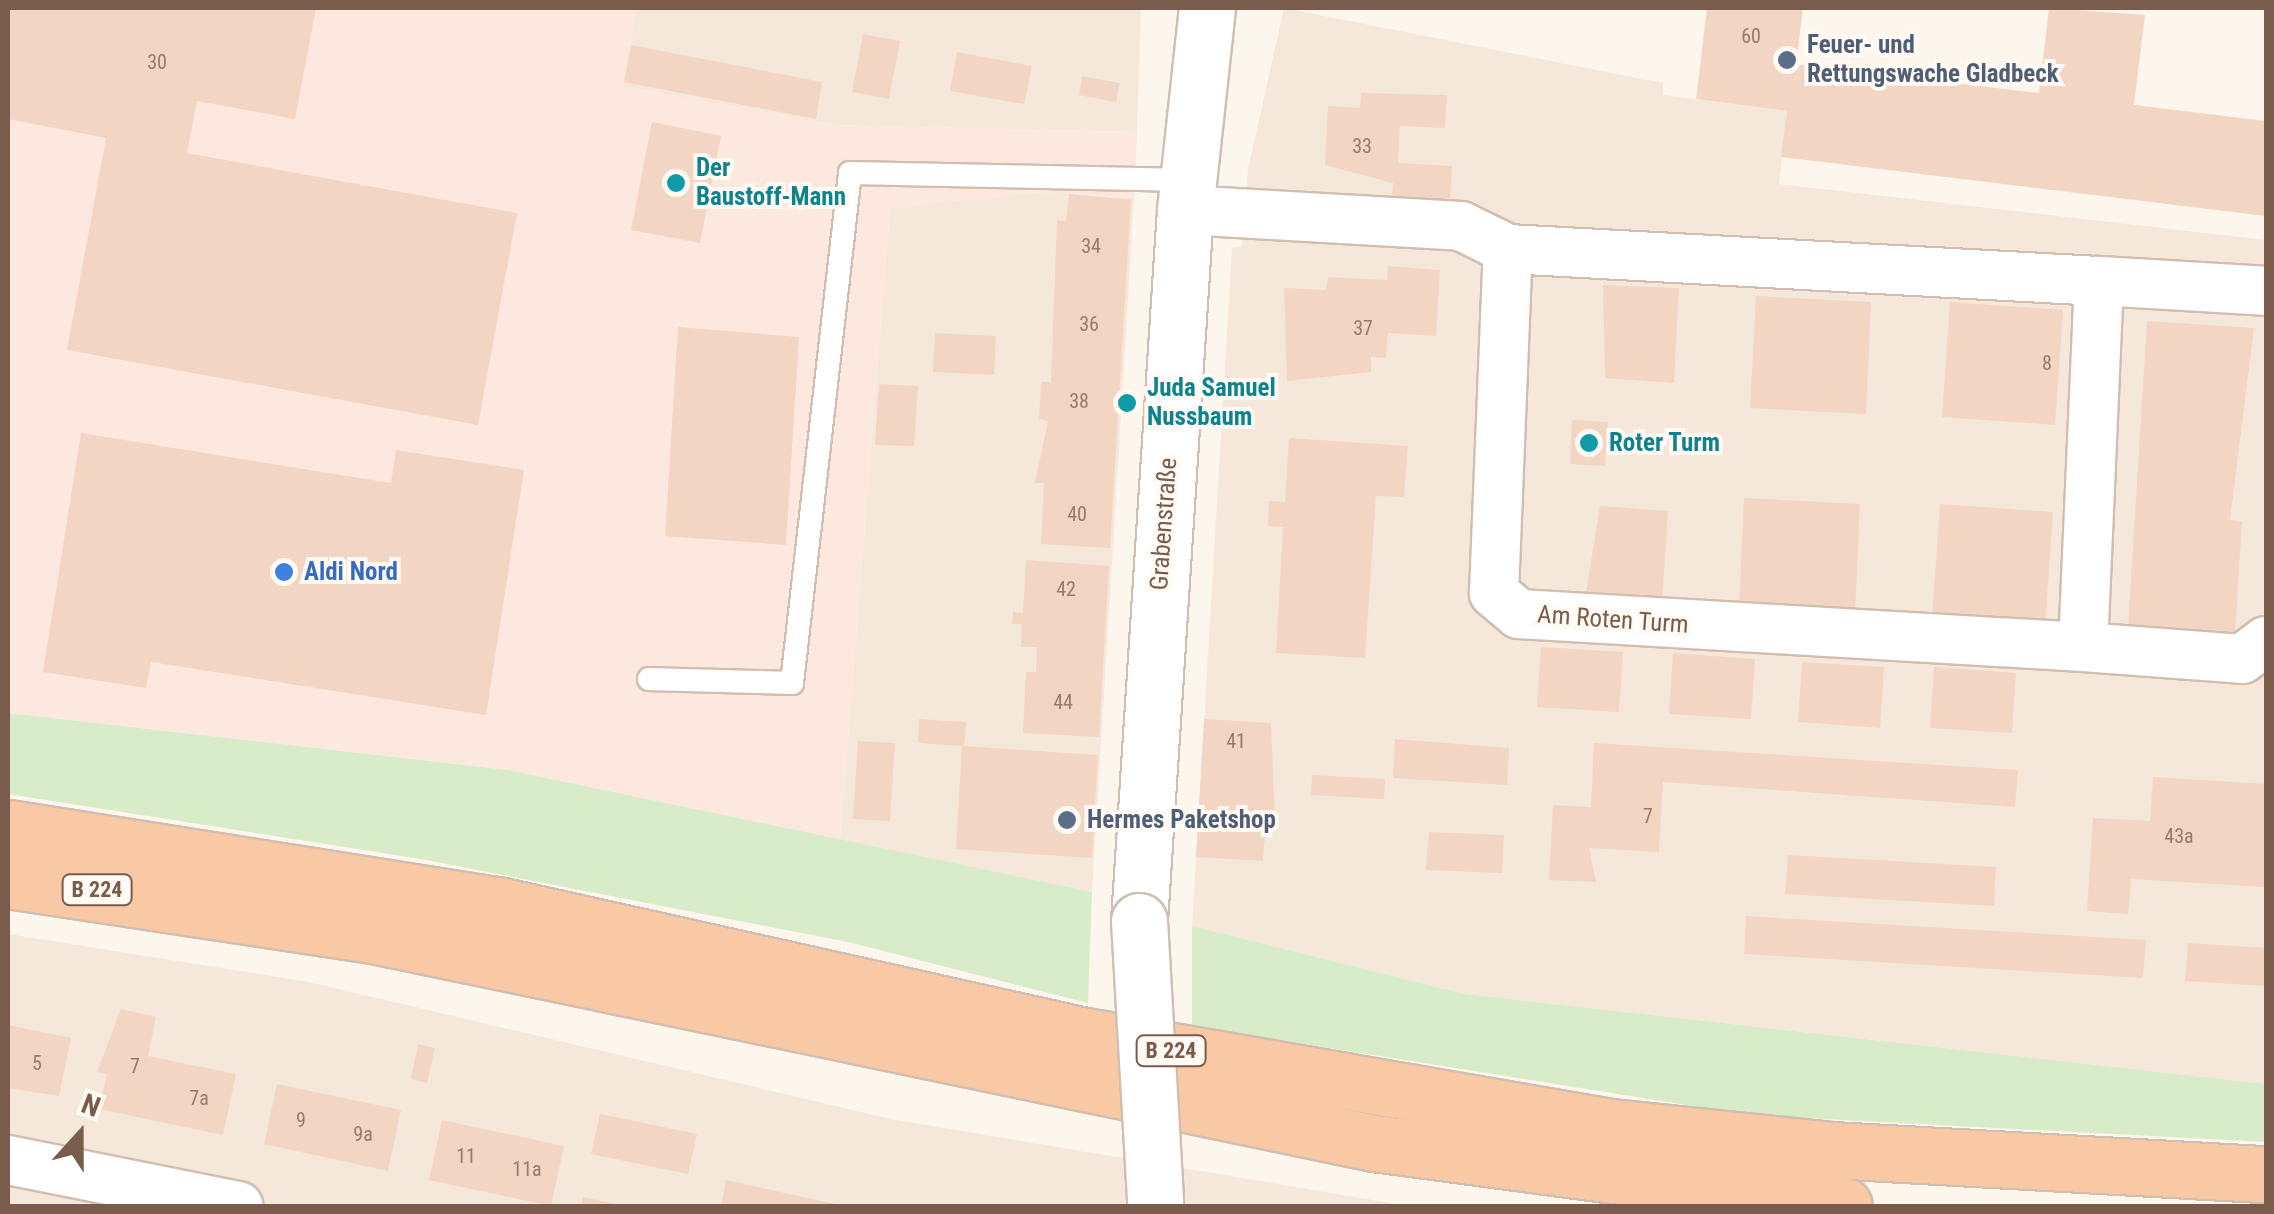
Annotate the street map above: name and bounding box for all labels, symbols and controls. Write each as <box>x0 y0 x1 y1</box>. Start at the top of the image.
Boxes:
house number: 60 <box>1741 24 1761 48</box>
place label: Feuer- und Rettungswache Gladbeck <box>1807 31 2059 90</box>
marker: Feuer- und Rettungswache Gladbeck <box>1776 49 1798 71</box>
house number: 30 <box>147 50 167 74</box>
house number: 33 <box>1352 134 1372 158</box>
place label: Der Baustoff-Mann <box>696 154 846 213</box>
marker: Der Baustoff-Mann <box>665 172 687 194</box>
house number: 34 <box>1081 234 1101 258</box>
house number: 36 <box>1079 312 1099 336</box>
house number: 37 <box>1353 316 1373 340</box>
house number: 8 <box>2042 351 2052 375</box>
place label: Juda Samuel Nussbaum <box>1147 374 1276 433</box>
house number: 38 <box>1069 389 1089 413</box>
marker: Juda Samuel Nussbaum <box>1116 392 1138 414</box>
place label: Roter Turm <box>1609 428 1721 458</box>
marker: Roter Turm <box>1578 432 1600 454</box>
street label: Grabenstraße <box>1144 457 1184 591</box>
house number: 40 <box>1067 502 1087 526</box>
place label: Aldi Nord <box>304 557 398 587</box>
marker: Aldi Nord <box>273 561 295 583</box>
house number: 42 <box>1056 577 1076 601</box>
street label: Am Roten Turm <box>1536 600 1690 640</box>
house number: 44 <box>1053 690 1073 714</box>
house number: 41 <box>1226 729 1246 753</box>
house number: 7 <box>1643 804 1653 828</box>
place label: Hermes Paketshop <box>1087 805 1276 835</box>
marker: Hermes Paketshop <box>1056 809 1078 831</box>
house number: 43a <box>2164 824 2194 848</box>
road number: B 224 <box>59 873 134 907</box>
road number: B 224 <box>1134 1034 1208 1068</box>
house number: 5 <box>32 1051 42 1075</box>
house number: 7 <box>130 1054 140 1078</box>
north arrow <box>30 1084 130 1184</box>
house number: 7a <box>189 1086 209 1110</box>
text: N <box>77 1087 105 1124</box>
house number: 9 <box>296 1108 306 1132</box>
house number: 9a <box>353 1122 373 1146</box>
house number: 11 <box>456 1144 476 1168</box>
house number: 11a <box>512 1157 542 1181</box>

